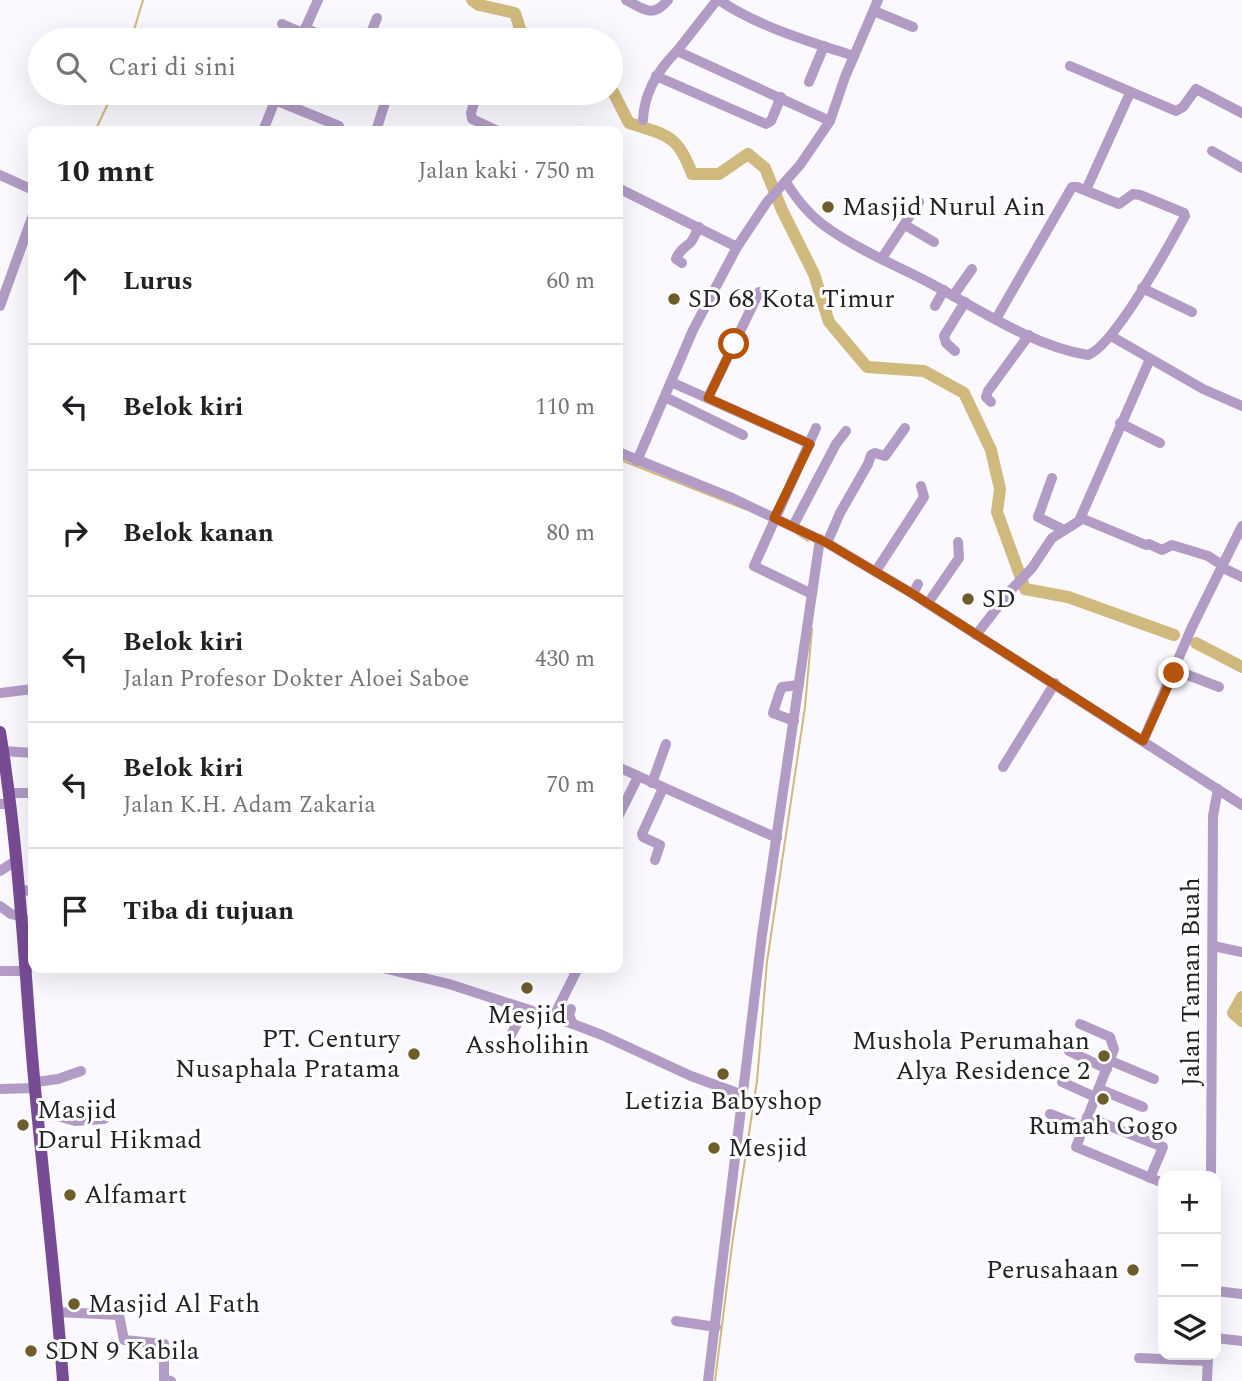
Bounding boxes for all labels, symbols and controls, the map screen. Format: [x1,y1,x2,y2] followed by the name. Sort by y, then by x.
[28,28,623,105] search box
[108,47,236,87] text: Cari di sini
[52,48,90,86] icon: search
[56,149,154,195] text: 10 mnt
[418,154,595,189] text: Jalan kaki · 750 m
[842,187,1045,227] place label: Masjid Nurul Ain
[820,199,836,215] marker: Masjid Nurul Ain
[123,261,193,301] text: Lurus
[56,262,94,300] icon: ahead
[546,264,595,299] text: 60 m
[688,279,895,319] place label: SD 68 Kota Timur
[666,291,682,307] marker: SD 68 Kota Timur
[718,328,749,359] route start
[123,387,243,427] text: Belok kiri
[56,388,94,426] icon: left
[535,390,595,425] text: 110 m
[123,513,274,553] text: Belok kanan
[56,514,94,552] icon: right
[546,516,595,551] text: 80 m
[982,579,1016,619] place label: SD
[960,591,976,607] marker: SD
[123,622,243,662] text: Belok kiri
[56,640,94,678] icon: left
[535,642,595,677] text: 430 m
[1158,657,1189,688] route end
[123,662,469,697] text: Jalan Profesor Dokter Aloei Saboe
[123,748,243,788] text: Belok kiri
[56,766,94,804] icon: left
[546,768,595,803] text: 70 m
[123,788,376,823] text: Jalan K.H. Adam Zakaria
[1171,877,1211,1087] street label: Jalan Taman Buah
[123,891,294,931] text: Tiba di tujuan
[56,892,94,930] icon: arrive
[519,980,535,996] marker: Mesjid Assholihin
[465,995,589,1065] place label: Mesjid Assholihin
[175,1019,402,1089] place label: PT. Century Nusaphala Pratama
[852,1021,1090,1091] place label: Mushola Perumahan Alya Residence 2
[406,1046,422,1062] marker: PT. Century Nusaphala Pratama
[1096,1048,1112,1064] marker: Mushola Perumahan Alya Residence 2
[715,1066,731,1082] marker: Letizia Babyshop
[624,1081,822,1121] place label: Letizia Babyshop
[37,1090,202,1160] place label: Masjid Darul Hikmad
[1095,1091,1111,1107] marker: Rumah Gogo
[1028,1106,1178,1146] place label: Rumah Gogo
[15,1117,31,1133] marker: Masjid Darul Hikmad
[728,1128,808,1168] place label: Mesjid
[706,1140,722,1156] marker: Mesjid
[1158,1171,1221,1360] map controls
[1158,1171,1221,1234] button: +
[84,1175,187,1215] place label: Alfamart
[62,1187,78,1203] marker: Alfamart
[1158,1234,1221,1297] button: −
[986,1250,1119,1290] place label: Perusahaan
[1125,1262,1141,1278] marker: Perusahaan
[88,1284,260,1324] place label: Masjid Al Fath
[66,1296,82,1312] marker: Masjid Al Fath
[1158,1297,1221,1360] button: layers
[45,1331,200,1371] place label: SDN 9 Kabila
[23,1343,39,1359] marker: SDN 9 Kabila

